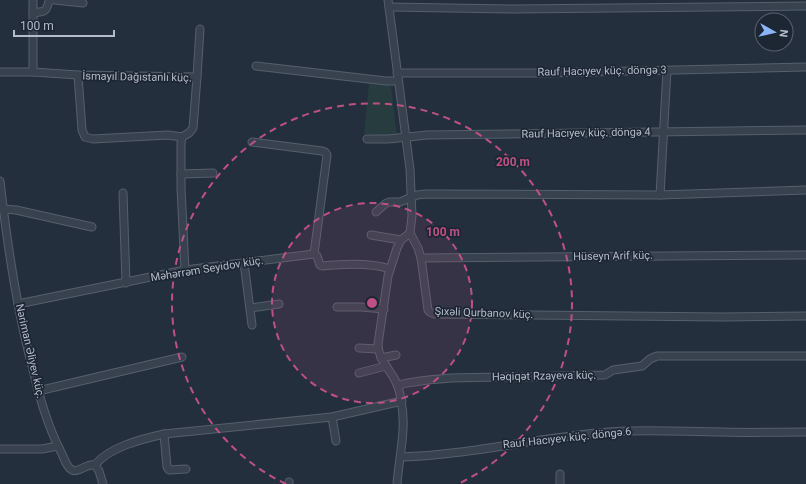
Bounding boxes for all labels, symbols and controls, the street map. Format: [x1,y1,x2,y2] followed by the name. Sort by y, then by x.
[14,12,114,38] scale bar
[754,12,794,52] north arrow
[20,19,54,33] text: 100 m
[776,29,790,38] text: N
[537,63,667,79] street label: Rauf Hacıyev küç. döngə 3
[82,70,192,84] street label: İsmayıl Dağıstanlı küç.
[521,125,651,141] street label: Rauf Hacıyev küç. döngə 4
[496,155,530,169] text: 200 m
[426,225,460,239] text: 100 m
[573,249,653,263] street label: Hüseyn Arif küç.
[150,254,264,284] street label: Məhərrəm Seyidov küç.
[365,296,379,310] centre of rings
[13,302,47,400] street label: Nəriman Əliyev küç.
[434,305,534,321] street label: Şıxəli Qurbanov küç.
[492,369,596,383] street label: Həqiqət Rzayeva küç.
[502,425,632,451] street label: Rauf Hacıyev küç. döngə 6

